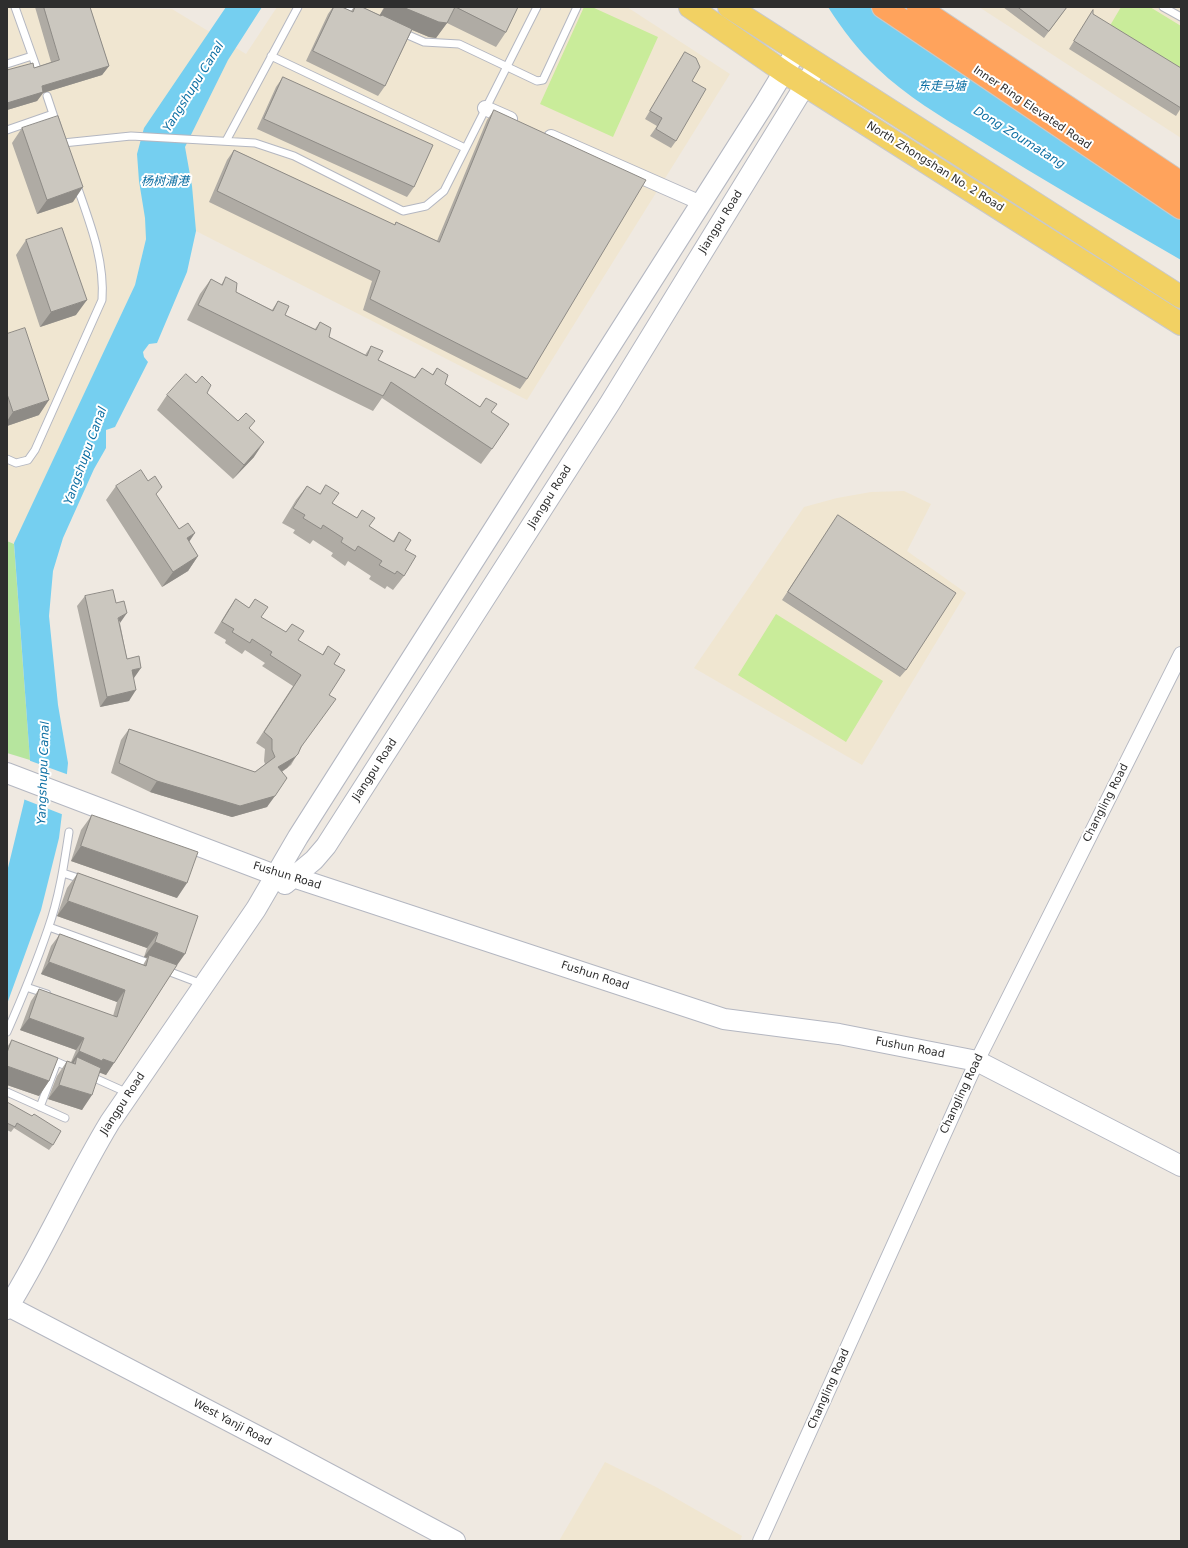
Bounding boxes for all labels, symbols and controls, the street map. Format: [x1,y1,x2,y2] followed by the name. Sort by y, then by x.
[161,39,227,135] water label: Yangshupu Canal
[971,64,1093,152] street label: Inner Ring Elevated Road
[918,80,966,94] water label: 东走马塘
[971,104,1067,172] water label: Dong Zoumatang
[864,119,1006,215] street label: North Zhongshan No. 2 Road
[141,175,189,189] water label: 杨树浦港
[696,188,746,256] street label: Jiangpu Road
[62,405,110,507] water label: Yangshupu Canal
[525,463,575,531] street label: Jiangpu Road
[35,721,53,825] water label: Yangshupu Canal
[350,736,400,804] street label: Jiangpu Road
[1080,761,1132,845] street label: Changling Road
[251,859,323,893] street label: Fushun Road
[559,959,631,993] street label: Fushun Road
[874,1035,946,1061] street label: Fushun Road
[938,1052,986,1136] street label: Changling Road
[98,1070,148,1138] street label: Jiangpu Road
[805,1347,853,1431] street label: Changling Road
[191,1397,273,1449] street label: West Yanji Road

